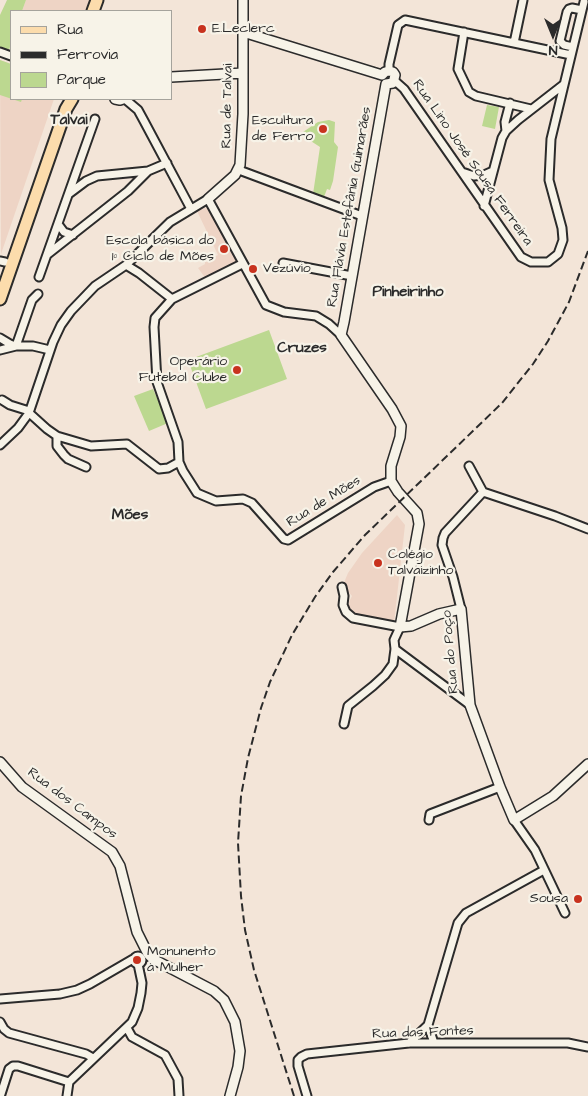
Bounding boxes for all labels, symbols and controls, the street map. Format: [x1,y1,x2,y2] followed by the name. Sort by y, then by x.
[10,10,172,100] legend
[528,10,578,60] north arrow
[57,19,83,40] text: Rua
[212,21,275,37] place label: E.Leclerc
[196,23,208,35] marker: E.Leclerc
[549,40,557,60] text: N
[57,44,118,65] text: Ferrovia
[219,63,237,149] street label: Rua de Talvai
[57,69,106,90] text: Parque
[408,77,536,249] street label: Rua Lino José Sousa Ferreira
[324,106,376,308] street label: Rua Flávia Estefânia Guimarães
[50,112,88,130] district label: Talvai
[252,113,313,146] place label: Escultura de Ferro
[317,123,329,135] marker: Escultura de Ferro
[106,233,214,266] place label: Escola básica do 1º Ciclo de Mões
[218,243,230,255] marker: Escola básica do 1º Ciclo de Mões
[263,261,311,277] place label: Vezúvio
[247,263,259,275] marker: Vezúvio
[372,284,444,302] district label: Pinheirinho
[277,340,327,358] district label: Cruzes
[139,354,227,387] place label: Operário Futebol Clube
[231,364,243,376] marker: Operário Futebol Clube
[284,473,364,531] street label: Rua de Mões
[112,507,148,525] district label: Mões
[388,547,453,580] place label: Colégio Talvaizinho
[372,557,384,569] marker: Colégio Talvaizinho
[439,609,463,695] street label: Rua do Poço
[24,765,120,843] street label: Rua dos Campos
[530,891,568,907] place label: Sousa
[572,893,584,905] marker: Sousa
[147,944,216,976] place label: Monunento à Mulher
[131,954,143,966] marker: Monunento à Mulher
[372,1023,474,1043] street label: Rua das Fontes

